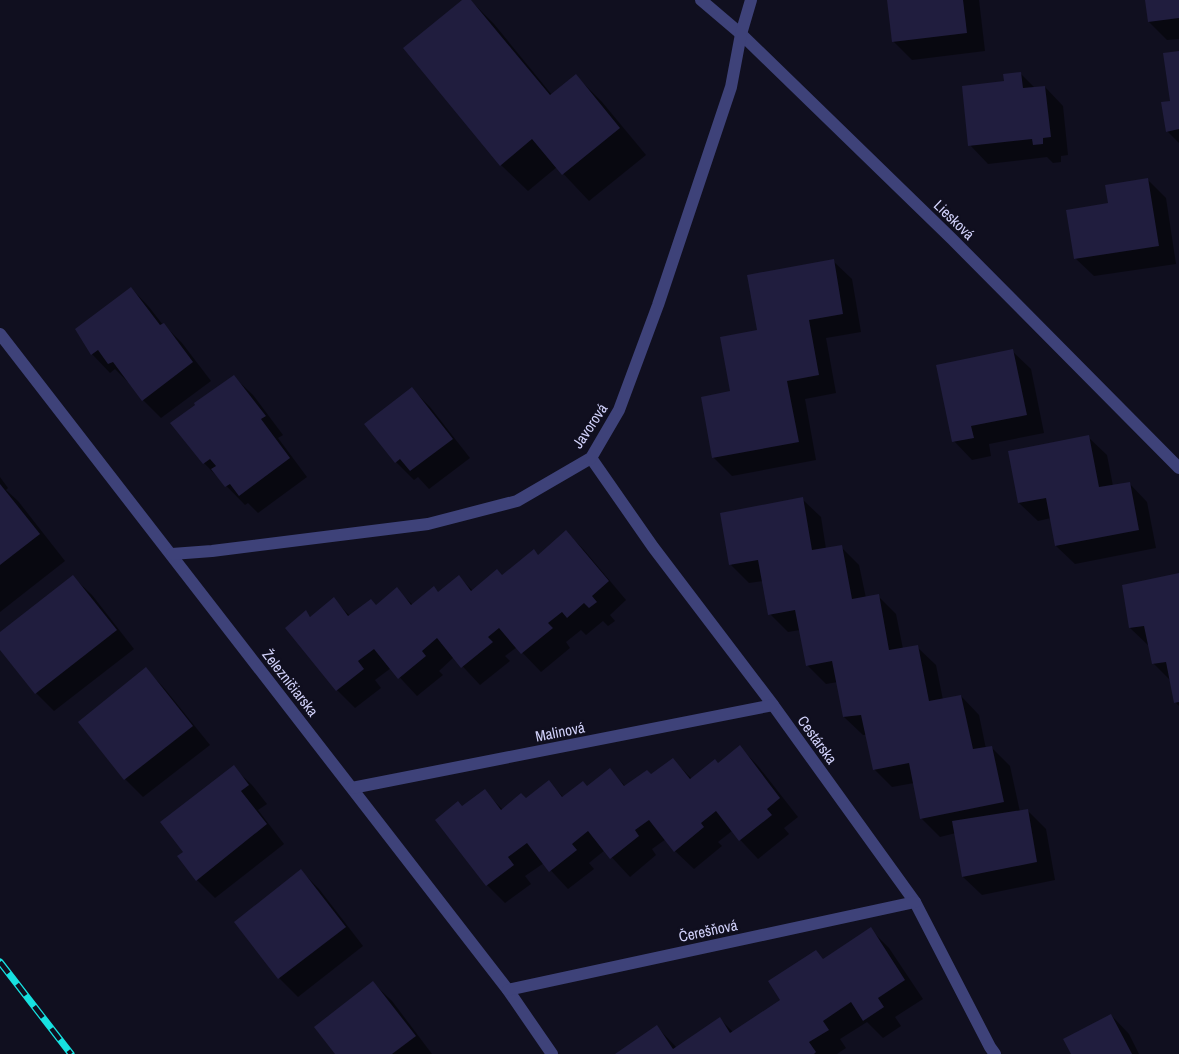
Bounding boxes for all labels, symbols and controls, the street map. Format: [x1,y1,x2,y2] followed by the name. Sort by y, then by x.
[929,195,979,244] street label: Liesková
[567,399,612,452] street label: Javorová
[257,645,323,721] street label: Železničiarska
[793,711,842,768] street label: Cestárska
[533,716,587,747] street label: Malinová
[677,914,739,947] street label: Čerešňová

